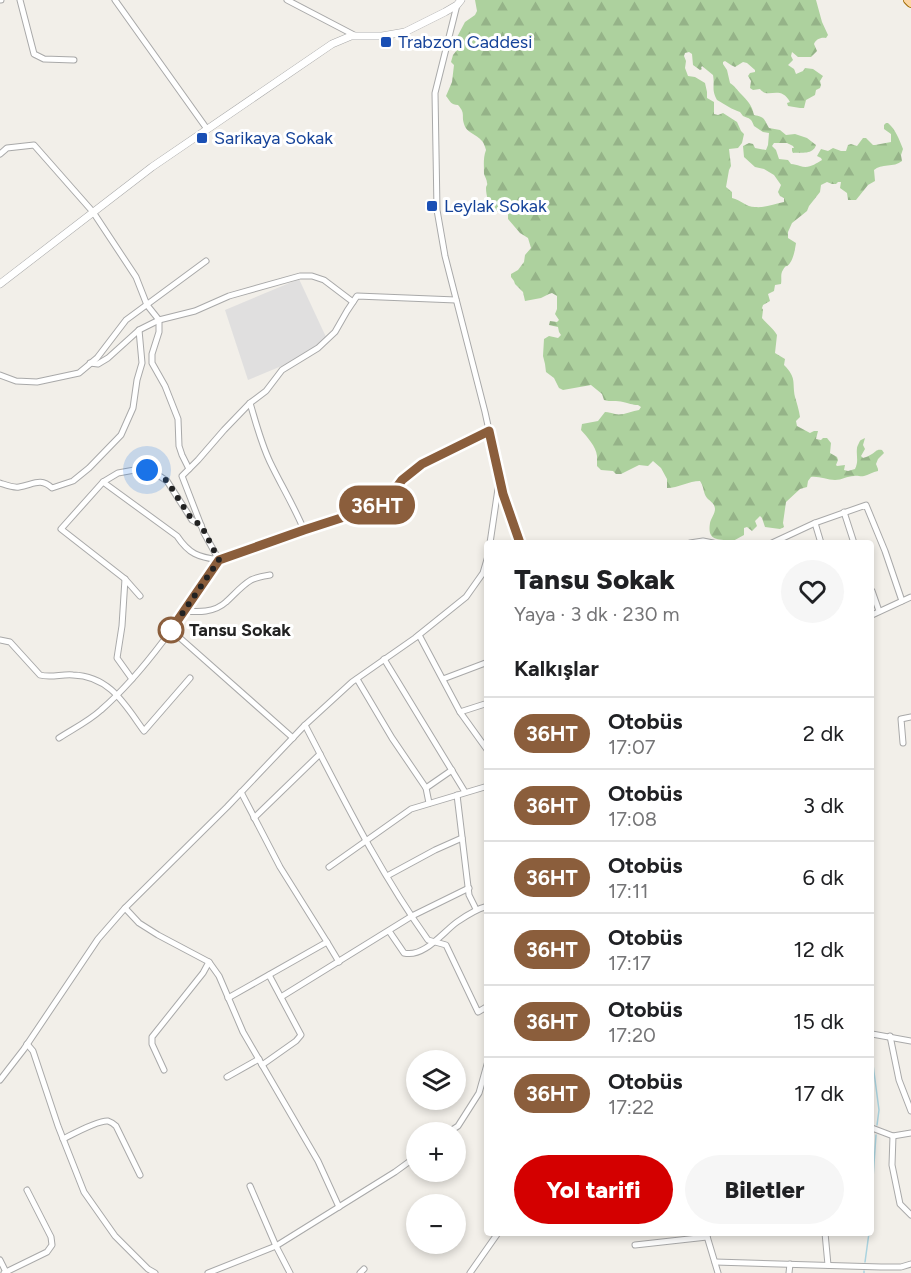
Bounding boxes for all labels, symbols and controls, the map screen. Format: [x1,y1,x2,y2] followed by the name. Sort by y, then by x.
[398,31,532,53] place label: Trabzon Caddesi
[379,35,393,49] marker: Trabzon Caddesi
[214,127,333,149] place label: Sarikaya Sokak
[195,131,209,145] marker: Sarikaya Sokak
[444,195,547,217] place label: Leylak Sokak
[425,199,439,213] marker: Leylak Sokak
[132,455,162,485] your location
[335,486,419,524] line badge: 36HT
[351,493,403,518] text: 36HT
[781,560,844,623] button: heart
[514,562,675,596] text: Tansu Sokak
[514,602,679,626] text: Yaya · 3 dk · 230 m
[158,617,184,643] marker: Tansu Sokak
[189,619,291,641] place label: Tansu Sokak
[514,655,599,682] text: Kalkışlar
[608,708,682,735] text: Otobüs
[803,720,844,747] text: 2 dk
[526,721,578,746] text: 36HT
[608,735,656,759] text: 17:07
[608,780,682,807] text: Otobüs
[803,792,844,819] text: 3 dk
[526,793,578,818] text: 36HT
[608,807,657,831] text: 17:08
[608,852,682,879] text: Otobüs
[803,864,844,891] text: 6 dk
[526,865,578,890] text: 36HT
[608,879,648,903] text: 17:11
[608,924,682,951] text: Otobüs
[794,936,844,963] text: 12 dk
[526,937,578,962] text: 36HT
[608,951,651,975] text: 17:17
[608,996,682,1023] text: Otobüs
[793,1008,844,1035] text: 15 dk
[526,1009,578,1034] text: 36HT
[608,1023,656,1047] text: 17:20
[406,1050,466,1254] map controls
[406,1050,466,1110] button: layers
[608,1068,682,1095] text: Otobüs
[794,1080,844,1107] text: 17 dk
[526,1081,578,1106] text: 36HT
[608,1095,654,1119] text: 17:22
[406,1122,466,1182] button: +
[514,1155,673,1224] button: Yol tarifi
[685,1155,844,1224] button: Biletler
[406,1194,466,1254] button: −

